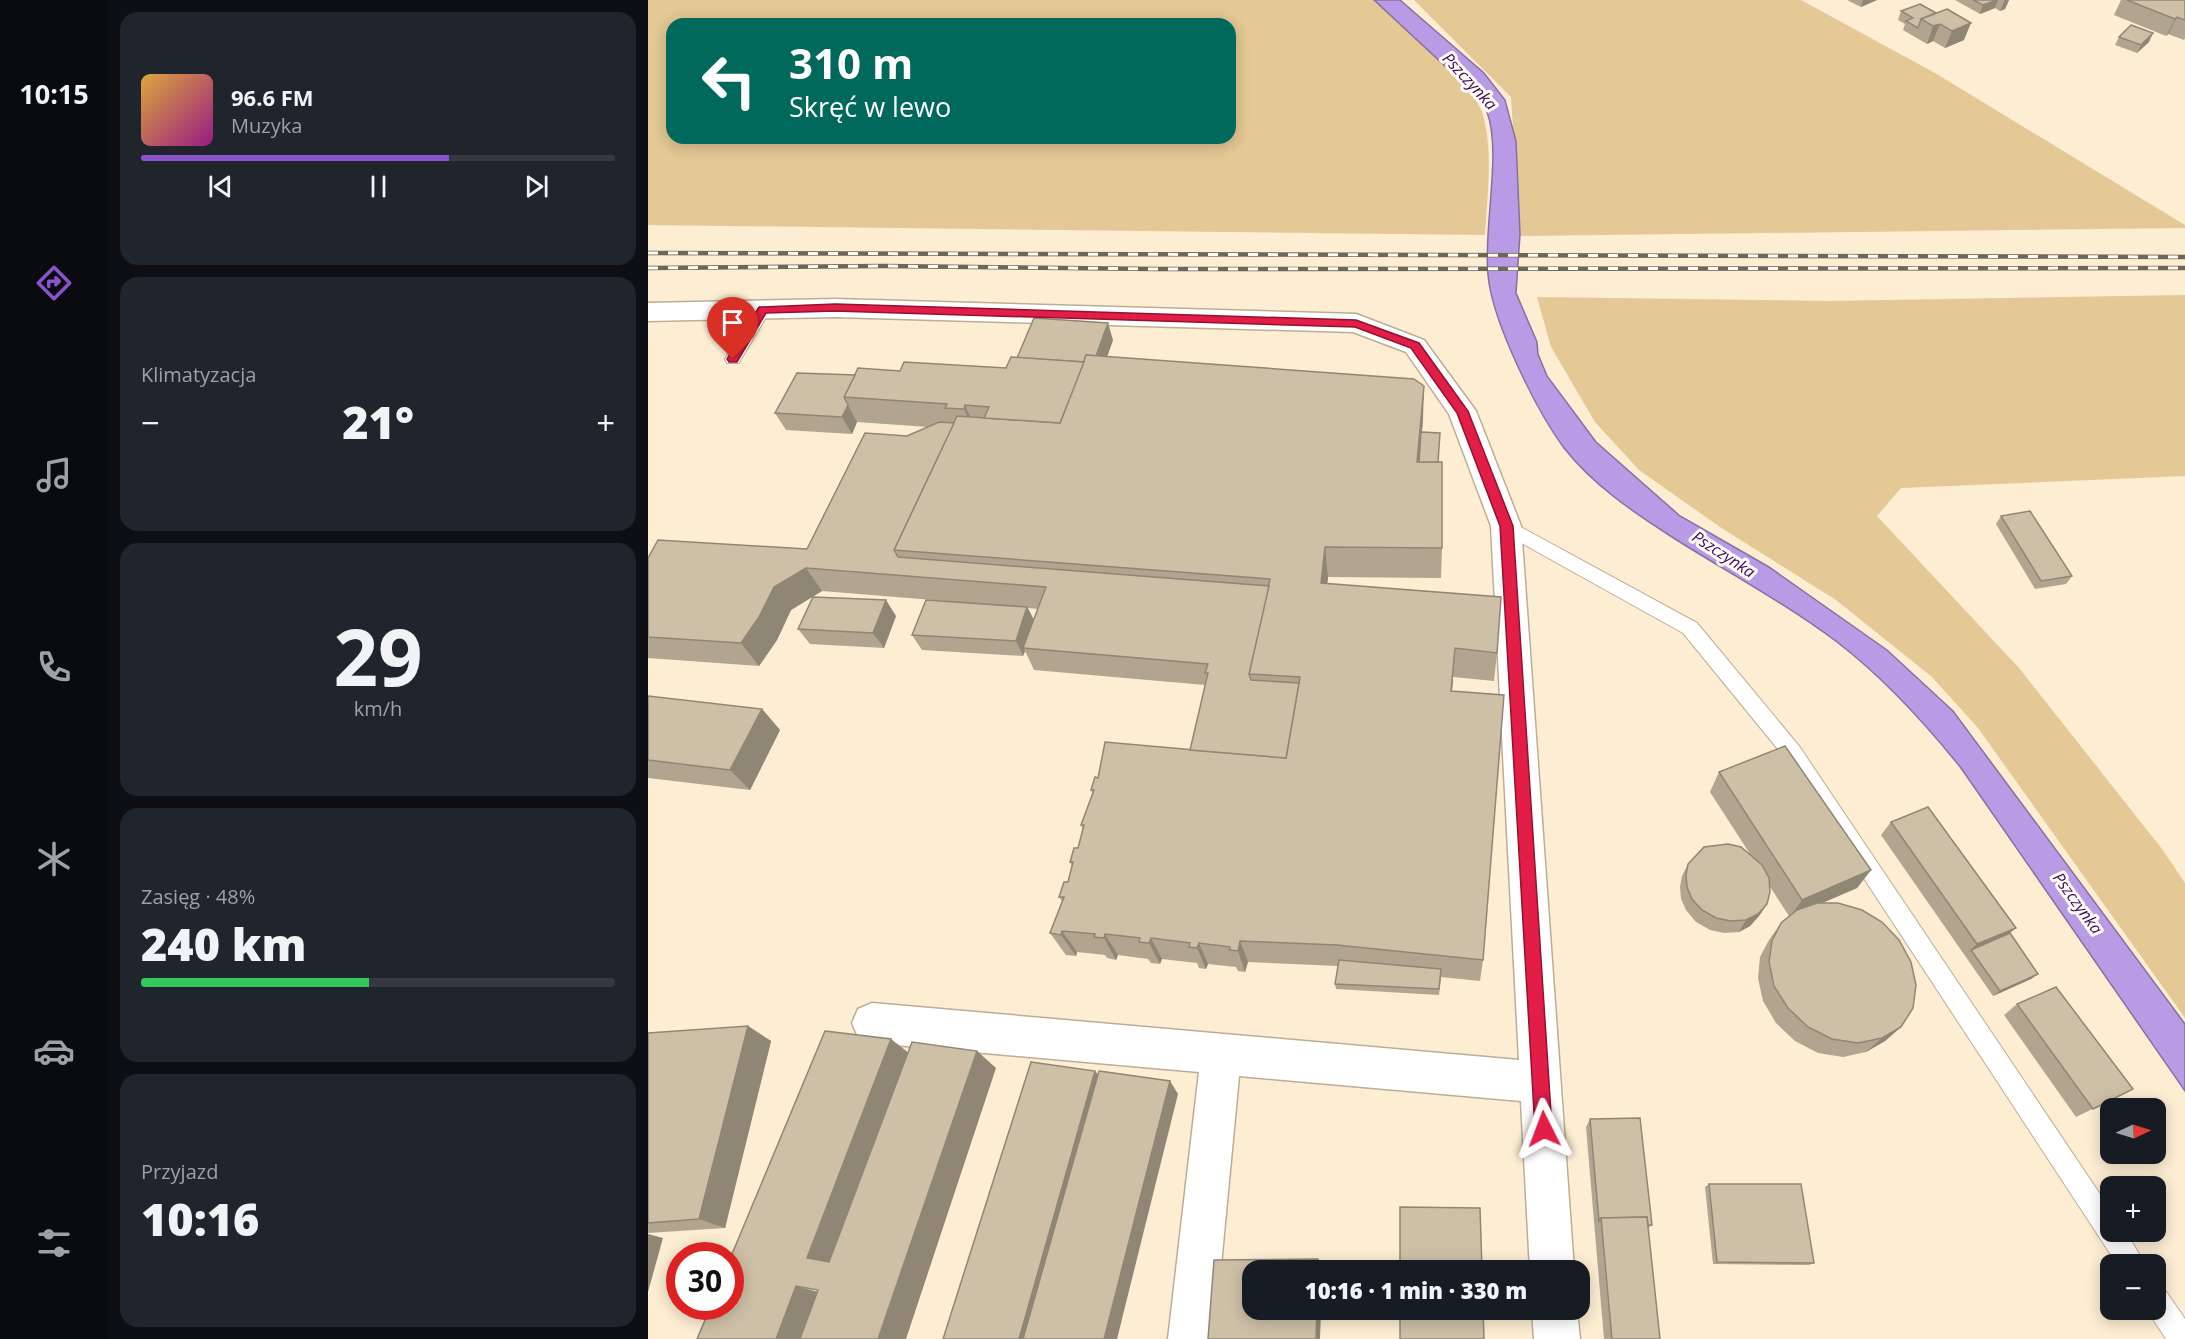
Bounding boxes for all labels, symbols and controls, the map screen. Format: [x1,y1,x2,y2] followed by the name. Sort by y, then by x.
[789,34,913,91] text: 310 m
[690,42,768,120] icon: left
[1438,48,1502,114] water label: Pszczynka
[19,75,89,112] text: 10:15
[231,82,314,112] text: 96.6 FM
[789,88,951,125] text: Skręć w lewo
[231,112,302,139] text: Muzyka
[204,170,237,203] icon: previous
[362,170,395,203] icon: pause
[520,170,553,203] icon: next
[33,262,75,304] icon: directions
[707,297,758,359] pin
[716,306,749,339] icon: arrive
[141,361,256,388] text: Klimatyzacja
[342,391,414,452] text: 21°
[141,400,160,445] text: −
[596,400,615,445] text: +
[33,454,75,496] icon: music
[1688,525,1760,583] water label: Pszczynka
[333,603,423,709] text: 29
[33,646,75,688] icon: phone
[354,695,402,722] text: km/h
[33,838,75,880] icon: climate
[2048,868,2108,938] water label: Pszczynka
[141,883,255,910] text: Zasięg · 48%
[141,913,306,974] text: 240 km
[33,1030,75,1072] icon: car
[1512,1097,1576,1161] position arrow
[2100,1098,2166,1164] north arrow
[2100,1098,2166,1320] map controls
[141,1158,218,1185] text: Przyjazd
[2100,1176,2166,1242] button: +
[141,1188,259,1249] text: 10:16
[33,1222,75,1264] icon: filters
[666,1242,744,1320] speed limit sign: 30
[2100,1254,2166,1320] button: −
[1305,1275,1527,1305] text: 10:16 · 1 min · 330 m

